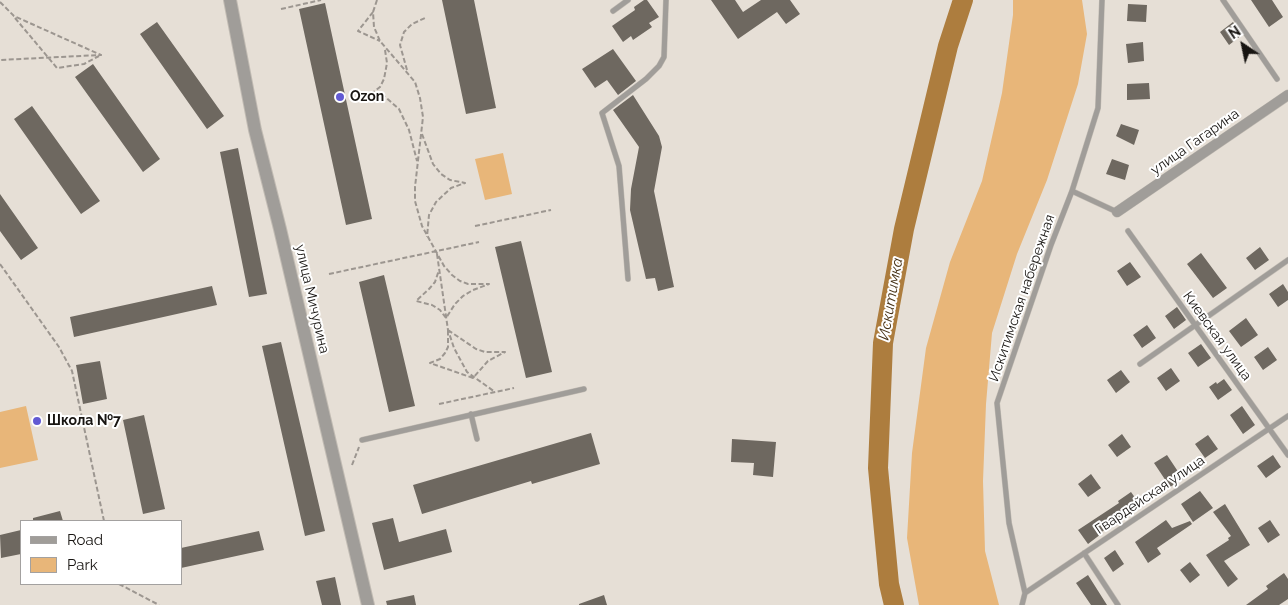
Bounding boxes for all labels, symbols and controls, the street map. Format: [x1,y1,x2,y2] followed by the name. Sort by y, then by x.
[1218,20,1268,70] north arrow
[1226,23,1244,42] text: N
[350,89,384,105] place label: Ozon
[334,91,346,103] marker: Ozon
[1148,105,1242,179] street label: улица Гагарина
[985,212,1059,384] street label: Искитимская набережная
[291,243,333,355] street label: улица Мичурина
[875,257,907,341] water label: Искитимка
[1179,288,1255,384] street label: Киевская улица
[47,413,121,429] place label: Школа №7
[31,415,43,427] marker: Школа №7
[1092,452,1208,538] street label: Гвардейская улица
[20,520,182,585] legend
[67,531,103,549] text: Road
[67,556,98,574] text: Park

